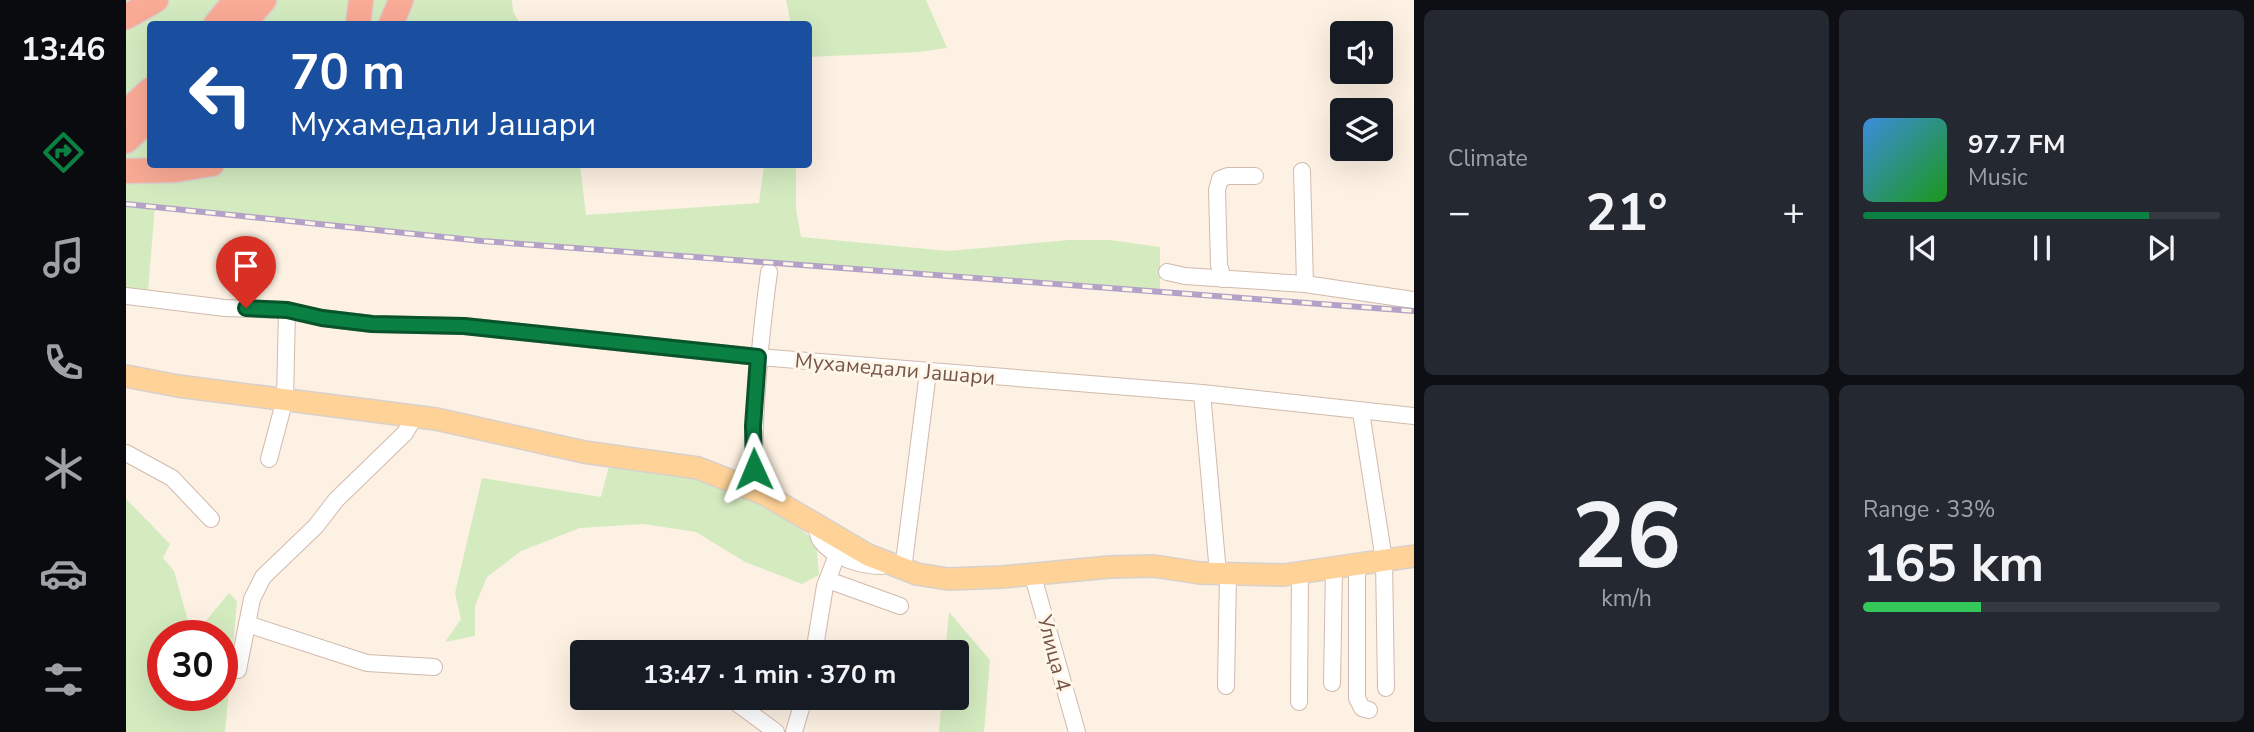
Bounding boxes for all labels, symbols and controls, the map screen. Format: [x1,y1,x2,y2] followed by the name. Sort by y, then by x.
[1330,21,1393,161] map controls
[1330,21,1393,84] button: sound
[21,28,105,71] text: 13:46
[290,39,405,106] text: 70 m
[175,49,266,140] icon: left
[1330,98,1393,161] button: layers
[290,103,596,146] text: Мухамедали Јашари
[1968,127,2065,162] text: 97.7 FM
[39,128,88,177] icon: directions
[1448,143,1528,174] text: Climate
[1968,162,2028,193] text: Music
[1585,177,1668,248] text: 21°
[1448,187,1471,238] text: −
[1782,187,1805,238] text: +
[1904,229,1942,267] icon: previous
[2023,229,2061,267] icon: pause
[2142,229,2180,267] icon: next
[39,233,88,282] icon: music
[216,236,276,308] pin
[227,247,265,285] icon: arrive
[39,338,88,387] icon: phone
[794,346,996,392] street label: Мухамедали Јашари
[717,432,791,506] position arrow
[39,444,88,493] icon: climate
[1572,475,1681,599] text: 26
[1863,494,1995,525] text: Range · 33%
[1863,528,2044,599] text: 165 km
[39,549,88,598] icon: car
[1601,583,1652,614] text: km/h
[1030,611,1078,694] street label: Улица 4
[147,620,238,711] speed limit sign: 30
[39,655,88,704] icon: filters
[643,657,896,692] text: 13:47 · 1 min · 370 m

